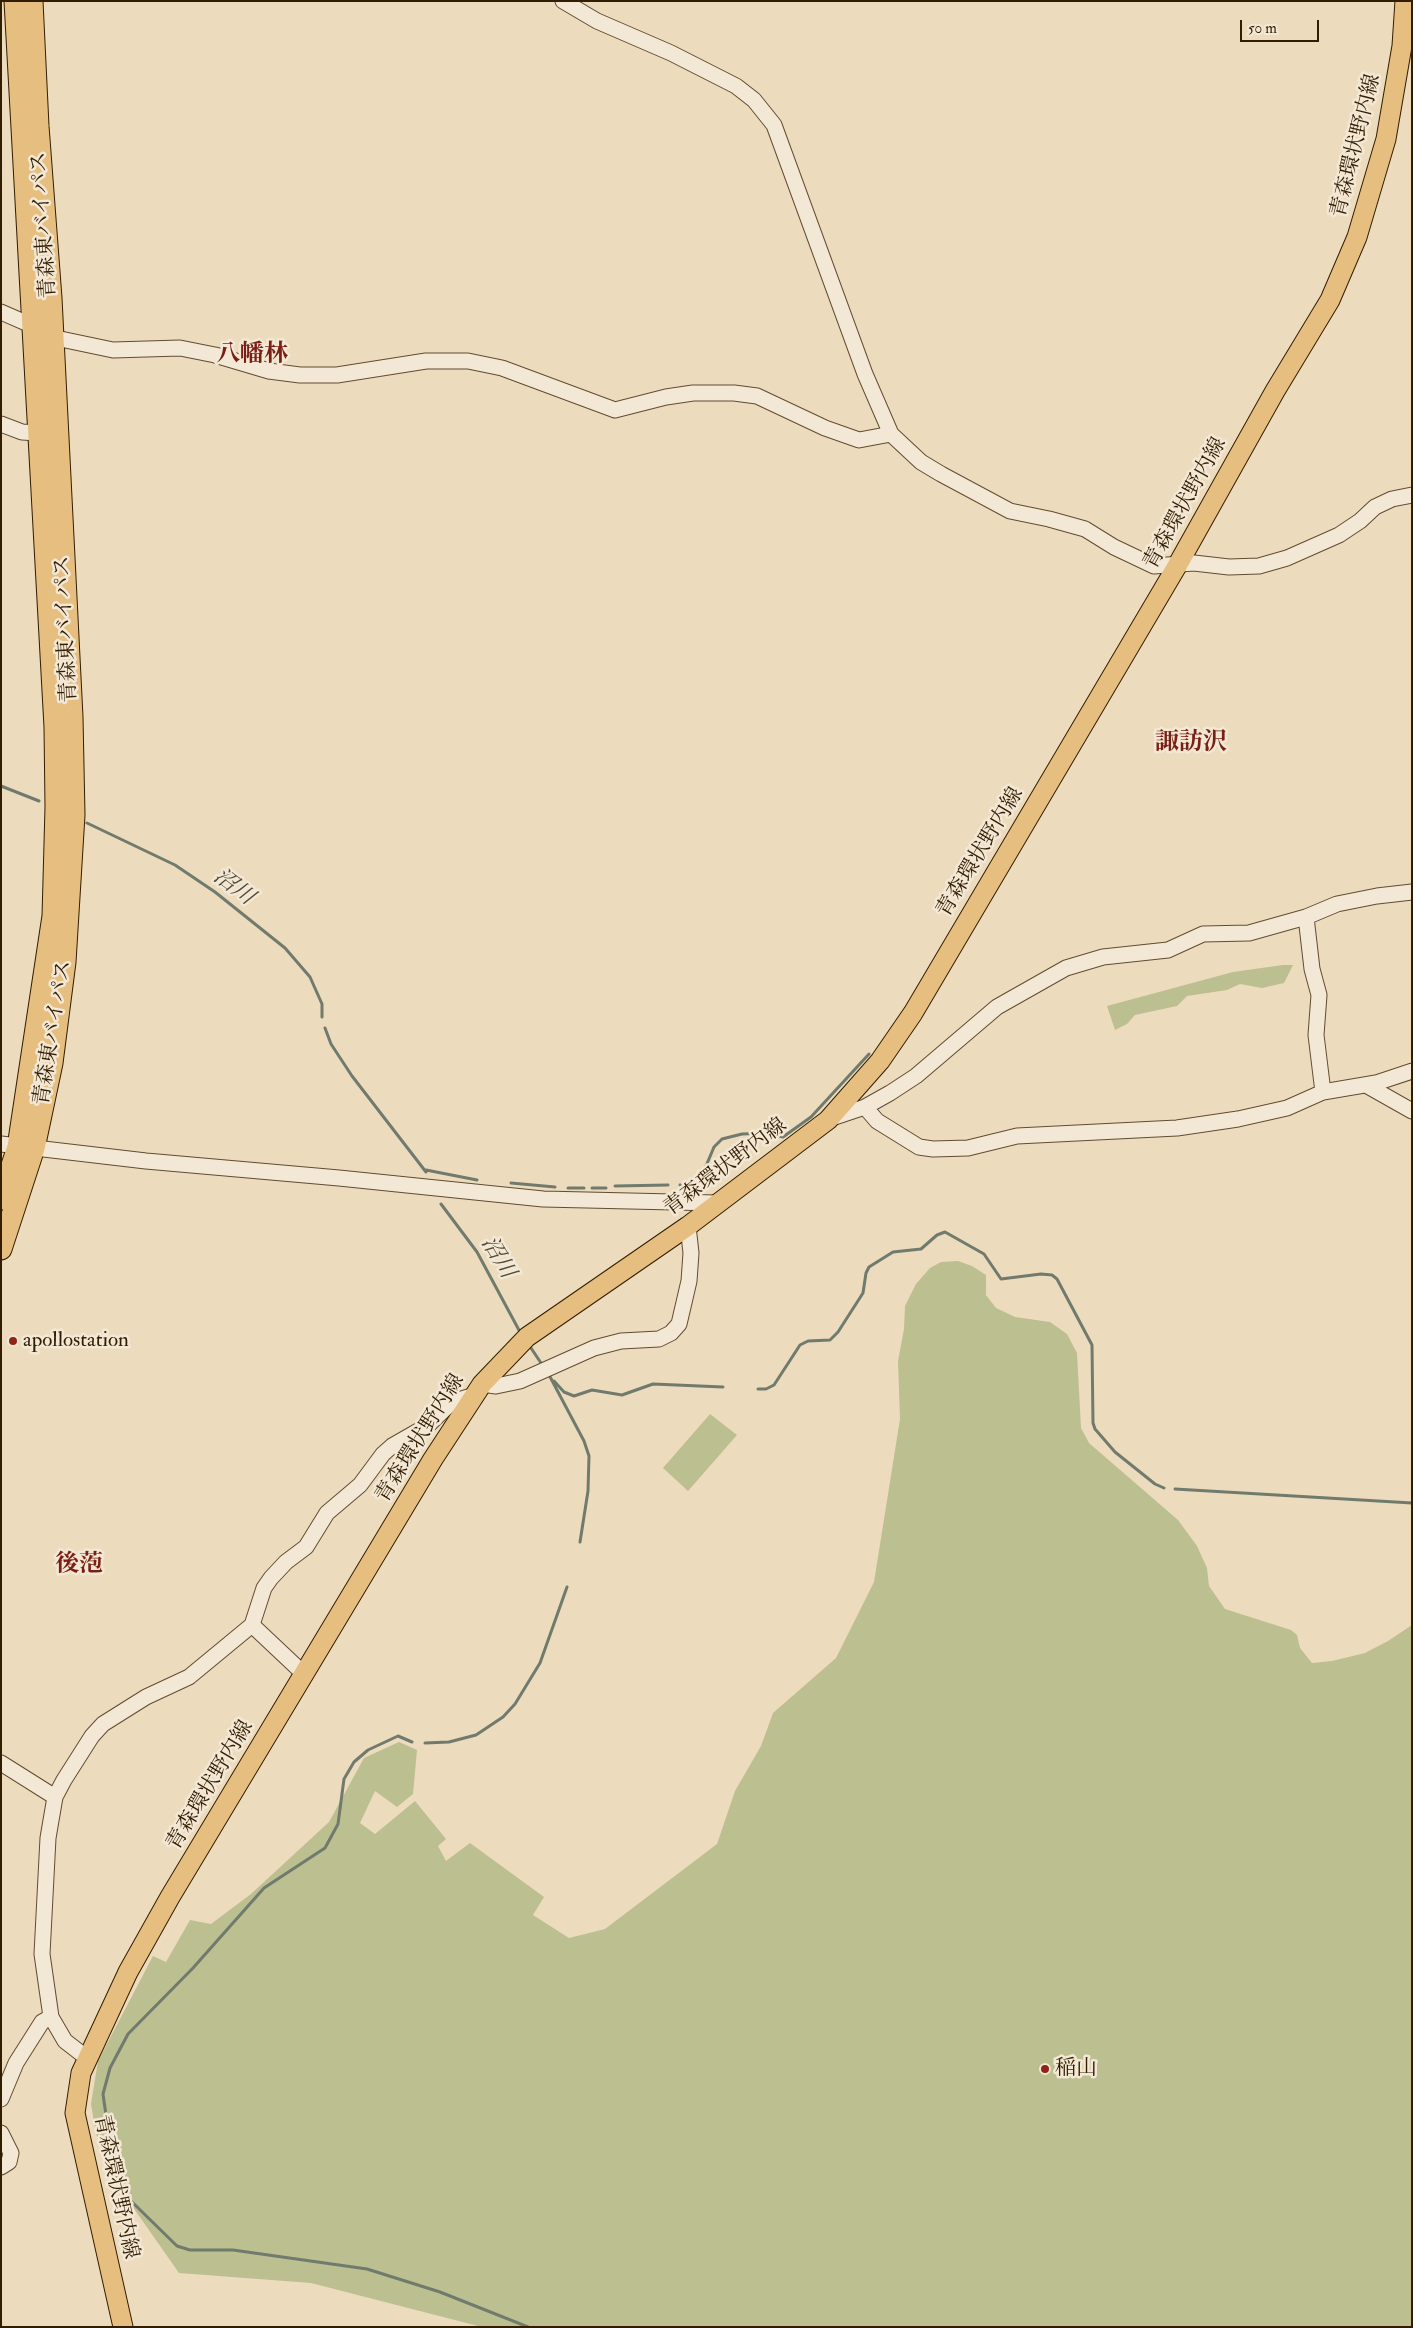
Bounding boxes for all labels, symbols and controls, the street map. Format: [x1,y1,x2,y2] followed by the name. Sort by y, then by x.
[1243,10,1322,42] scale bar
[1248,19,1277,38] text: 50 m
[1327,72,1387,220] street label: 青森環状野内線
[27,151,63,299] street label: 青森東バイパス
[216,342,288,370] district label: 八幡林
[1139,434,1233,574] street label: 青森環状野内線
[51,555,83,703] street label: 青森東バイパス
[1155,730,1227,758] district label: 諏訪沢
[932,784,1030,922] street label: 青森環状野内線
[207,864,259,912] water label: 沼川
[30,958,78,1108] street label: 青森東バイパス
[660,1114,792,1222] street label: 青森環状野内線
[474,1232,520,1284] water label: 沼川
[23,1328,129,1354] place label: apollostation
[7,1335,19,1347] marker: apollostation
[371,1370,471,1508] street label: 青森環状野内線
[55,1552,103,1580] district label: 後萢
[162,1717,260,1855] street label: 青森環状野内線
[1055,2056,1097,2082] place label: 稲山
[1039,2063,1051,2075] marker: 稲山
[87,2112,143,2262] street label: 青森環状野内線

